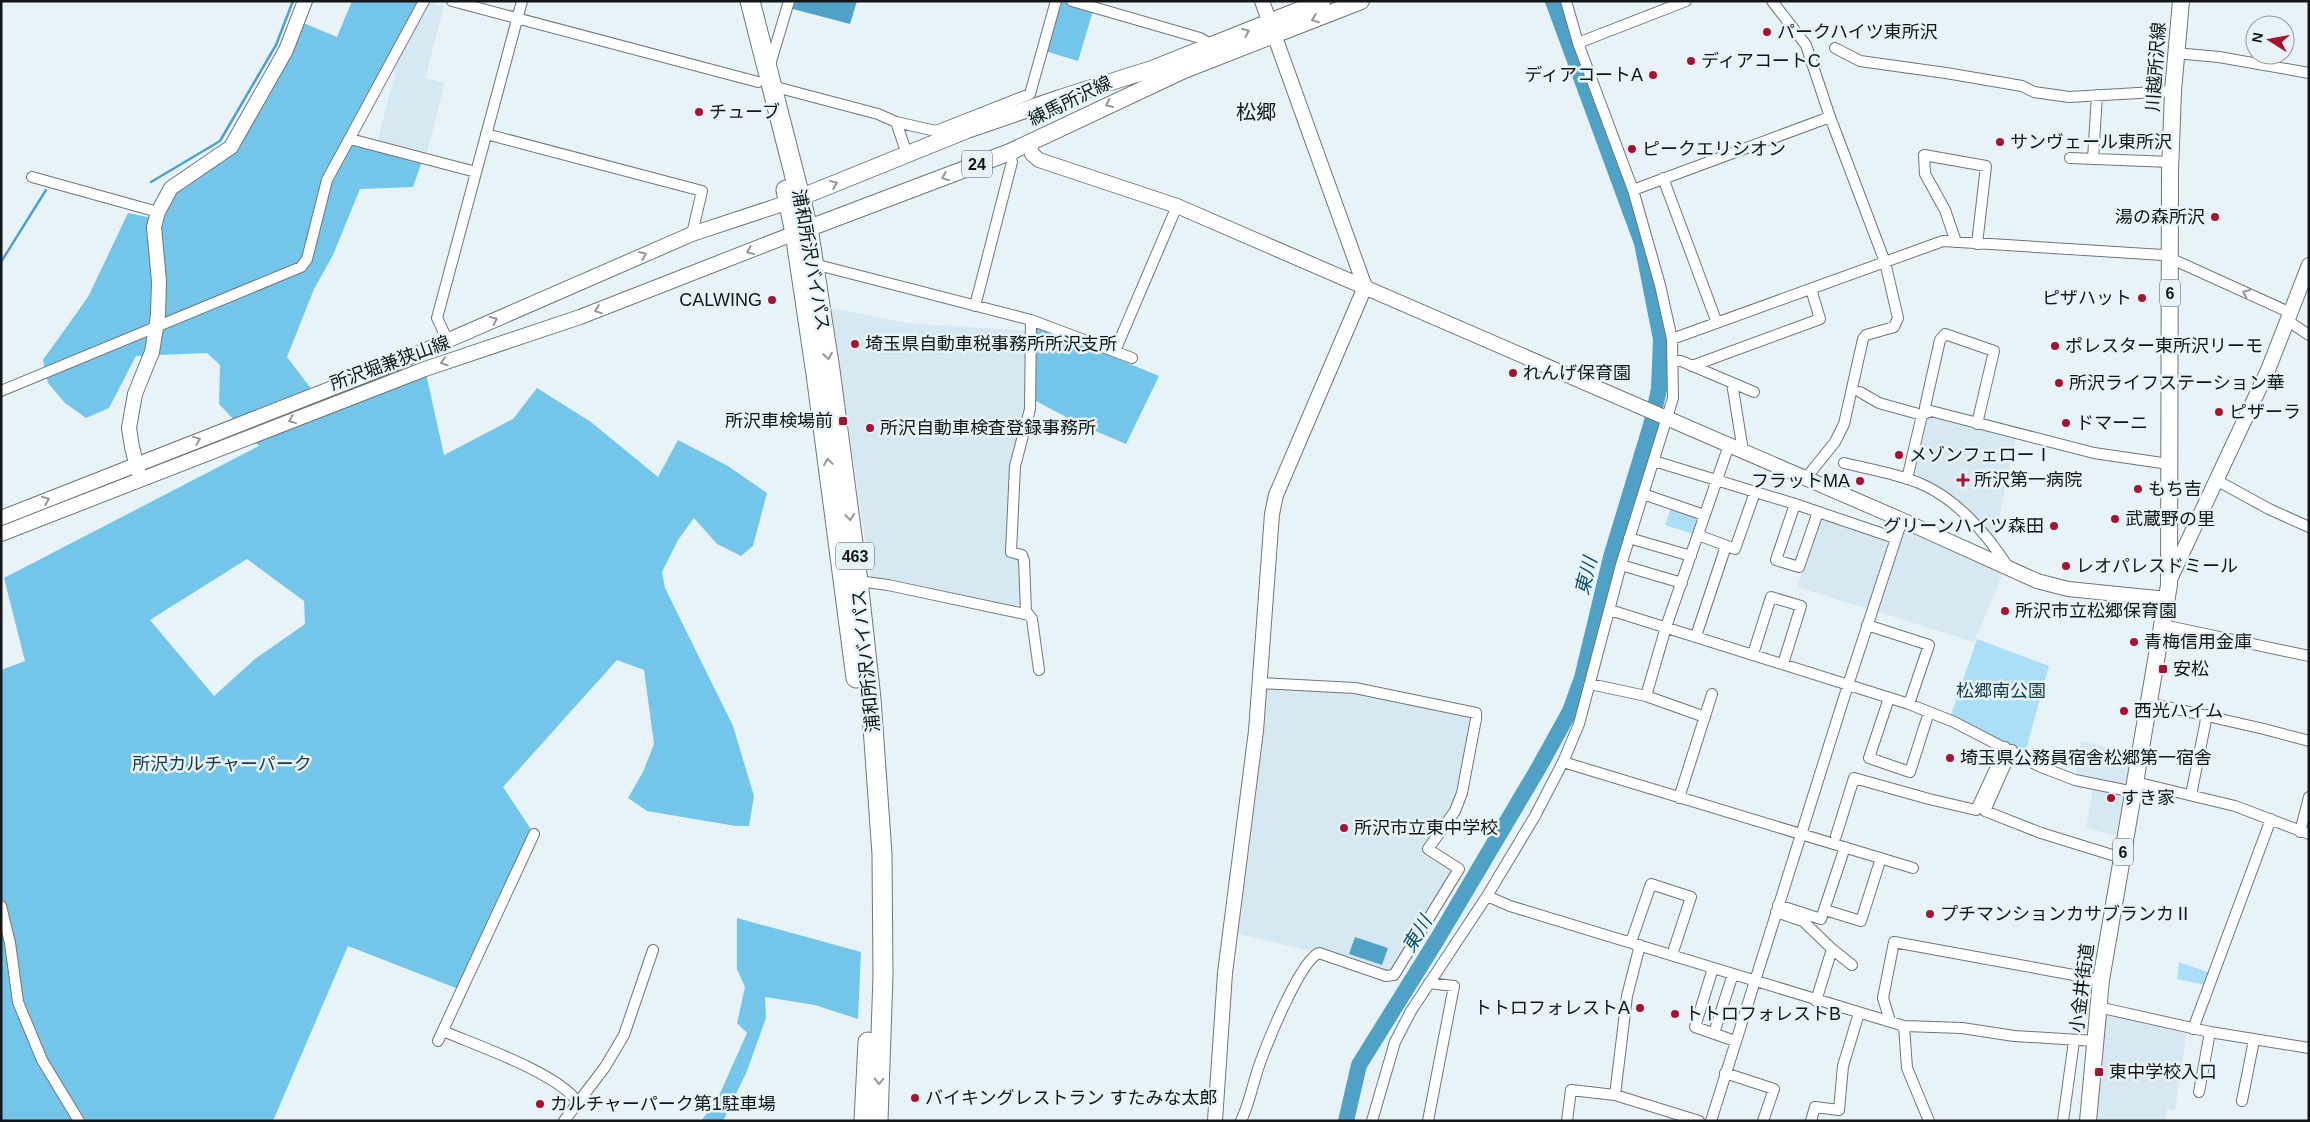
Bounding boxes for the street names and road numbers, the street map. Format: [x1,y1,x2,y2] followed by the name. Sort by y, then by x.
[2143,21,2169,113] street label: 川越所沢線
[1025,72,1115,130] street label: 練馬所沢線
[962,150,992,178] road number: 24
[789,188,833,332] street label: 浦和所沢バイパス
[2160,280,2180,306] road number: 6
[327,332,453,394] street label: 所沢堀兼狭山線
[836,542,874,570] road number: 463
[849,589,883,733] street label: 浦和所沢バイパス
[2113,839,2133,866] road number: 6
[2067,942,2097,1034] street label: 小金井街道

